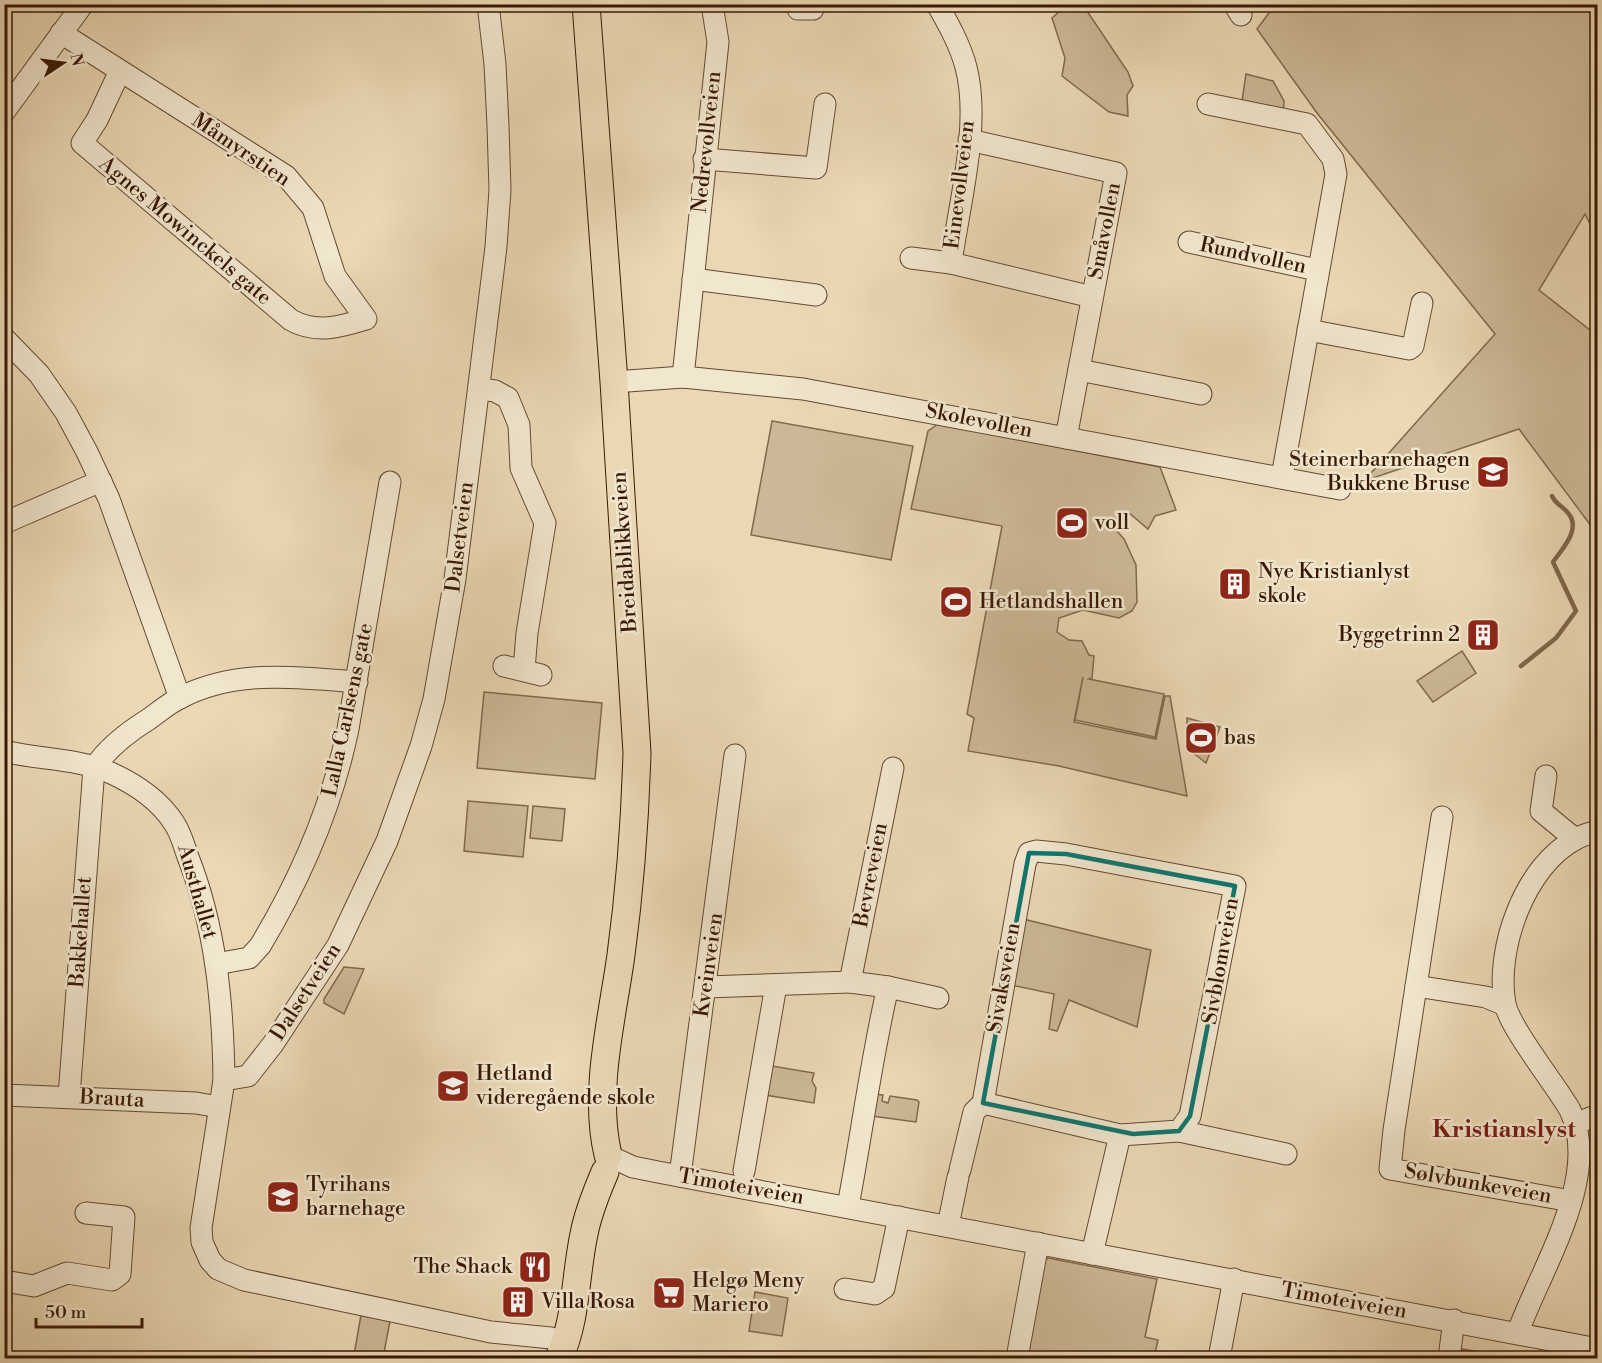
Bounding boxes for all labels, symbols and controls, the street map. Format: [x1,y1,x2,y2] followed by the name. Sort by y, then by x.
[33,33,93,93] north arrow
[65,51,88,69] text: N
[687,69,727,214] street label: Nedrevollveien
[187,107,296,193] street label: Måmyrstien
[939,119,981,251] street label: Einevollveien
[93,150,277,311] street label: Agnes Mowinckels gate
[1083,180,1127,282] street label: Småvollen
[1197,232,1309,280] street label: Rundvollen
[923,398,1035,444] street label: Skolevollen
[1289,447,1470,497] place label: Steinerbarnehagen Bukkene Bruse
[1475,454,1511,490] school or university icon: Steinerbarnehagen Bukkene Bruse
[606,470,644,634] street label: Breidablikkveien
[440,480,480,594] street label: Dalsetveien
[1054,505,1090,541] sports icon: voll
[1094,510,1129,536] place label: voll
[1258,559,1411,609] place label: Nye Kristianlyst skole
[1217,566,1253,602] building icon: Nye Kristianlyst skole
[938,584,974,620] sports icon: Hetlandshallen
[979,589,1124,615] place label: Hetlandshallen
[1465,617,1501,653] building icon: Byggetrinn 2
[317,621,379,799] street label: Lalla Carlsens gate
[1338,622,1460,648] place label: Byggetrinn 2
[1183,720,1219,756] sports icon: bas
[1224,725,1256,751] place label: bas
[848,820,894,930] street label: Bevreveien
[171,841,223,943] street label: Austhallet
[64,875,98,989] street label: Bakkehallet
[1197,895,1245,1027] street label: Sivblomveien
[689,911,729,1019] street label: Kveinveien
[981,920,1027,1035] street label: Sivaksveien
[265,938,347,1046] street label: Dalsetveien
[475,1061,655,1111] place label: Hetland videregående skole
[435,1068,471,1104] school or university icon: Hetland videregående skole
[78,1084,145,1114] street label: Brauta
[1432,1115,1576,1145] district label: Kristianslyst
[1402,1158,1554,1210] street label: Sølvbunkeveien
[676,1163,806,1211] street label: Timoteiveien
[306,1172,406,1222] place label: Tyrihans barnehage
[265,1179,301,1215] school or university icon: Tyrihans barnehage
[517,1249,553,1285] restaurant icon: The Shack
[413,1254,513,1280] place label: The Shack
[692,1268,805,1318] place label: Helgø Meny Mariero
[651,1275,687,1311] supermarket icon: Helgø Meny Mariero
[1279,1277,1409,1325] street label: Timoteiveien
[500,1284,536,1320] building icon: Villa Rosa
[540,1289,635,1315] place label: Villa Rosa
[36,1291,142,1329] scale bar
[45,1301,87,1324] text: 50 m

